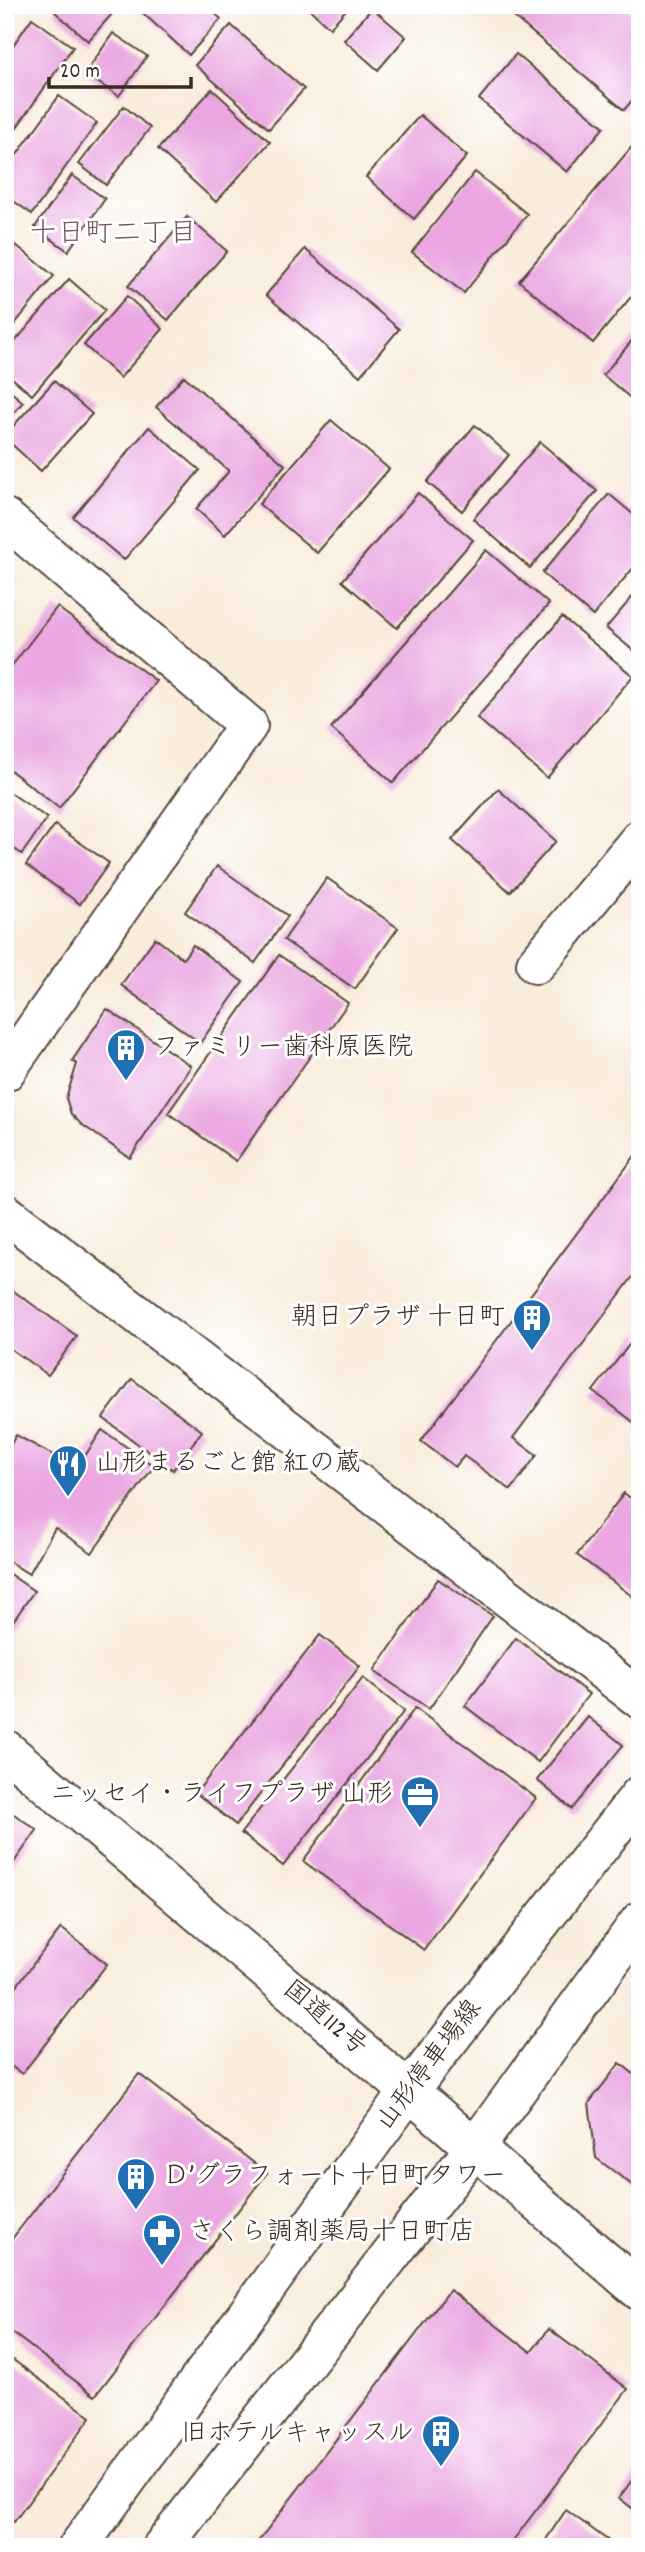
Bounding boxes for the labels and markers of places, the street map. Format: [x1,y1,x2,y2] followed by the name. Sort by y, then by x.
[105,1027,147,1082] building icon: ファミリー歯科原医院
[153,1030,413,1067] place label: ファミリー歯科原医院
[511,1297,553,1352] building icon: 朝日プラザ 十日町
[291,1300,505,1337] place label: 朝日プラザ 十日町
[47,1443,89,1498] restaurant icon: 山形まるごと館 紅の蔵
[95,1446,361,1483] place label: 山形まるごと館 紅の蔵
[399,1774,441,1829] office icon: ニッセイ・ライフプラザ 山形
[50,1777,393,1814] place label: ニッセイ・ライフプラザ 山形
[115,2156,157,2211] building icon: Ｄ’グラフォート十日町タワー
[163,2159,506,2196] place label: Ｄ’グラフォート十日町タワー
[141,2212,183,2267] pharmacy icon: さくら調剤薬局十日町店
[189,2215,475,2252] place label: さくら調剤薬局十日町店
[420,2413,462,2468] building icon: 旧ホテルキャッスル
[181,2416,414,2453] place label: 旧ホテルキャッスル

